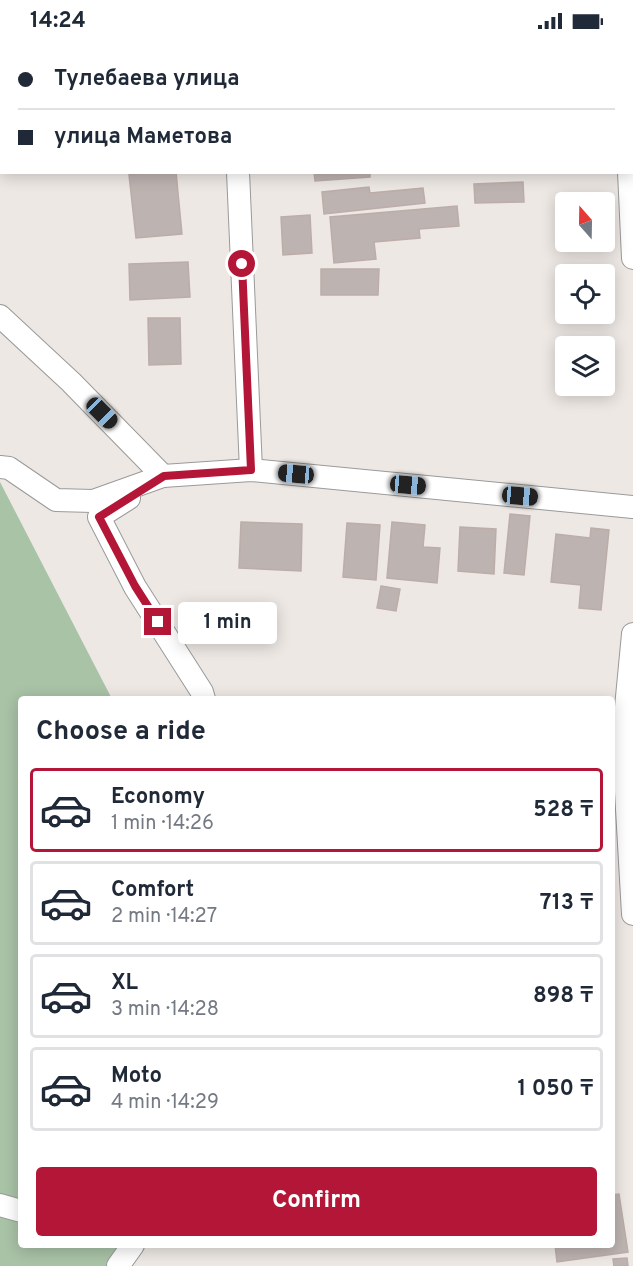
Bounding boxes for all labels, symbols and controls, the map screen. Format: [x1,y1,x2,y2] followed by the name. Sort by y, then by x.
[30,8,86,35] text: 14:24
[54,66,240,93] text: Тулебаева улица
[54,124,232,151] text: улица Маметова
[555,192,615,252] north arrow
[555,192,615,396] map controls
[228,250,255,277] route start
[555,264,615,324] button: locate
[555,336,615,396] button: layers
[83,394,121,432] car
[277,463,315,485] car
[389,474,427,496] car
[501,485,539,507] car
[179,601,278,643] callout: 1 min
[144,608,171,635] route end
[203,610,252,636] text: 1 min
[36,715,206,749] text: Choose a ride
[39,783,93,837] icon: car
[111,784,205,811] text: Economy
[533,797,594,824] text: 528 ₸
[111,811,214,837] text: 1 min · 14:26
[39,876,93,930] icon: car
[111,877,194,904] text: Comfort
[540,890,594,917] text: 713 ₸
[111,904,217,930] text: 2 min · 14:27
[39,969,93,1023] icon: car
[111,970,138,997] text: XL
[533,983,594,1010] text: 898 ₸
[111,997,219,1023] text: 3 min · 14:28
[39,1062,93,1116] icon: car
[111,1063,162,1090] text: Moto
[517,1076,594,1103] text: 1 050 ₸
[111,1090,219,1116] text: 4 min · 14:29
[36,1167,597,1236] button: Confirm

